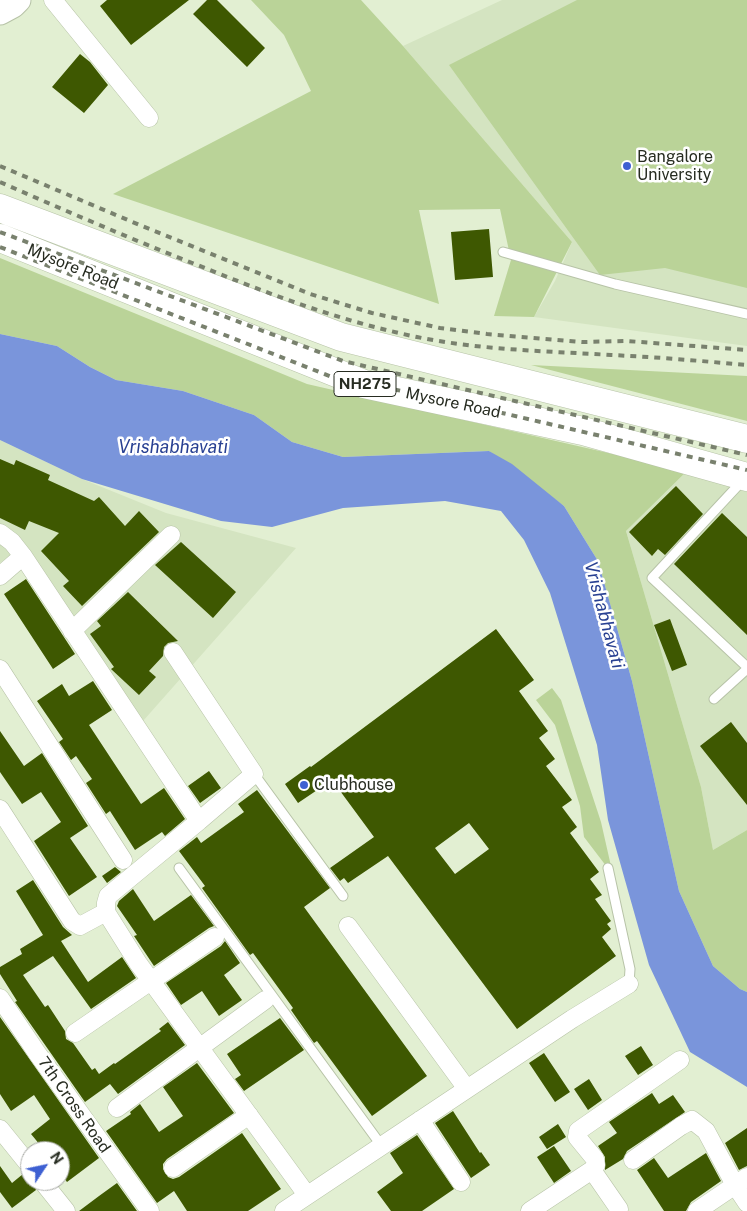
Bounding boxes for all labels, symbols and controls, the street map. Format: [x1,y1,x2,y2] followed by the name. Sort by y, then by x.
[637,147,713,185] place label: Bangalore University
[621,160,633,172] marker: Bangalore University
[25,240,121,294] street label: Mysore Road
[334,372,396,396] road number: NH275
[404,384,502,422] street label: Mysore Road
[118,436,228,458] water label: Vrishabhavati
[579,559,629,671] water label: Vrishabhavati
[314,775,393,795] place label: Clubhouse
[298,779,310,791] marker: Clubhouse
[34,1053,114,1157] street label: 7th Cross Road
[20,1141,70,1191] north arrow
[47,1149,66,1167] text: N

